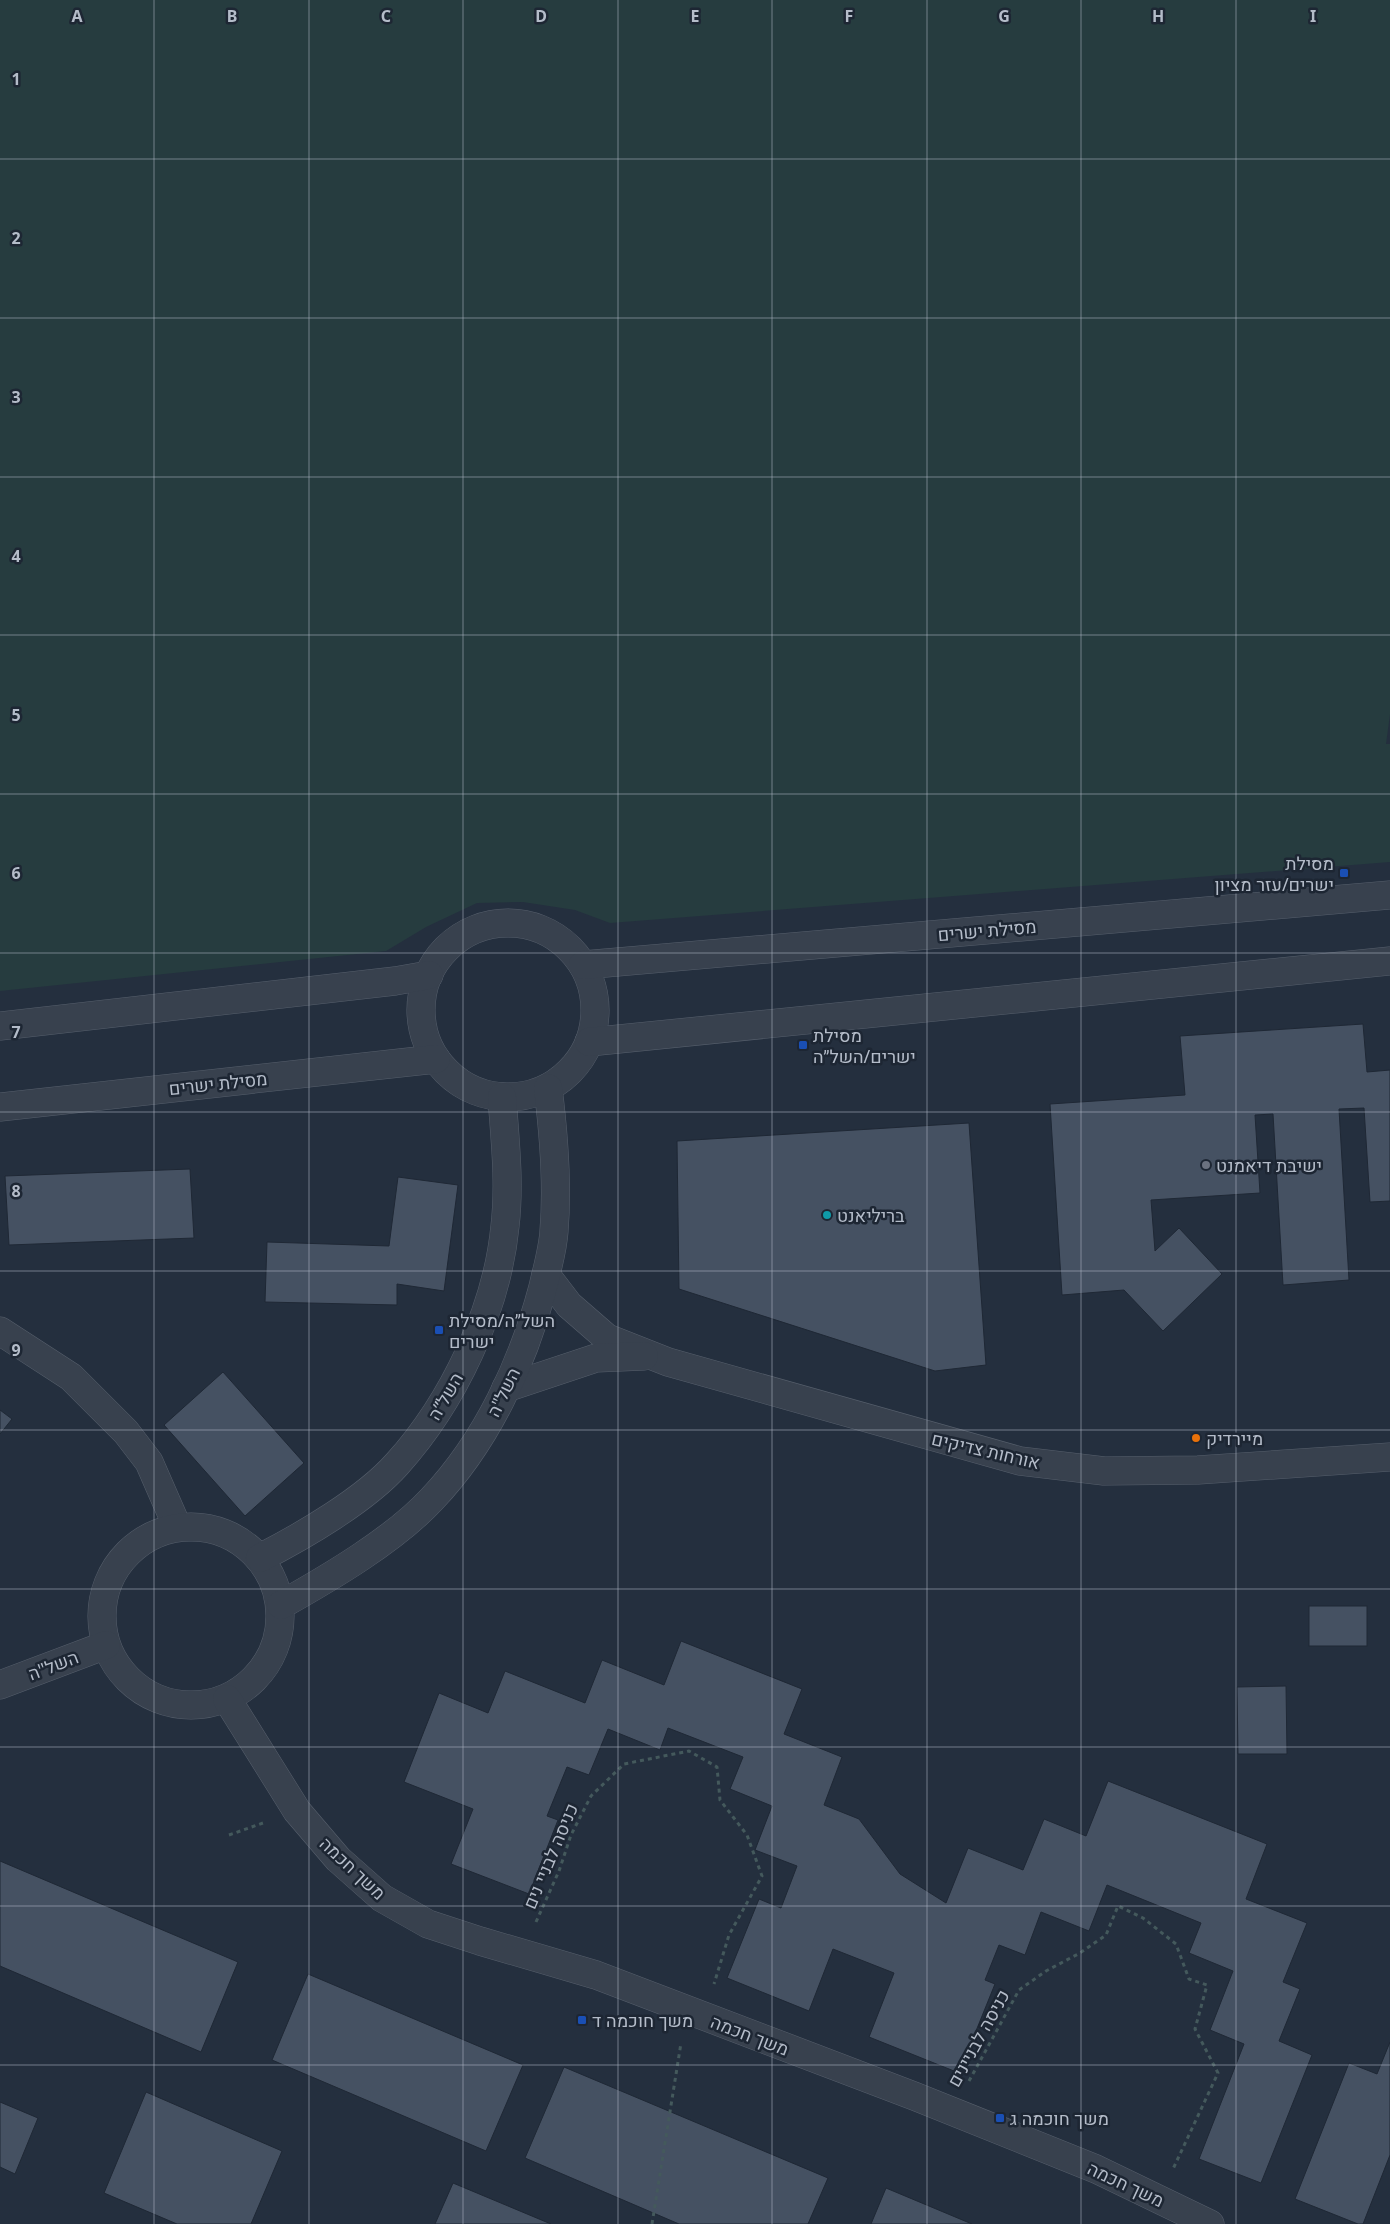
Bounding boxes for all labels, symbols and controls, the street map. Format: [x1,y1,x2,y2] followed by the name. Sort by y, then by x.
[71,5,83,27] text: A
[227,5,237,27] text: B
[381,5,391,27] text: C
[535,5,547,27] text: D
[691,5,700,27] text: E
[845,5,853,27] text: F
[998,5,1010,27] text: G
[1152,5,1164,27] text: H
[1310,5,1316,27] text: I
[11,68,21,90] text: 1
[11,227,21,249] text: 2
[11,386,21,408] text: 3
[11,545,21,567] text: 4
[11,704,21,726] text: 5
[1214,851,1334,896] place label: מסילת ישרים/עזר מציון
[11,862,21,884] text: 6
[1338,867,1350,879] marker: מסילת ישרים/עזר מציון
[937,914,1037,946] street label: מסילת ישרים
[11,1021,21,1043] text: 7
[813,1023,916,1068] place label: מסילת ישרים/השל״ה
[797,1039,809,1051] marker: מסילת ישרים/השל״ה
[168,1066,268,1100] street label: מסילת ישרים
[1216,1153,1322,1177] place label: ישיבת דיאמנט
[1200,1159,1212,1171] marker: ישיבת דיאמנט
[11,1180,21,1202] text: 8
[837,1203,905,1227] place label: בריליאנט
[821,1209,833,1221] marker: בריליאנט
[449,1308,555,1353] place label: השל״ה/מסילת ישרים
[433,1324,445,1336] marker: השל״ה/מסילת ישרים
[11,1339,21,1361] text: 9
[481,1363,525,1421] street label: השל"ה
[422,1368,468,1424] street label: השל”ה
[929,1426,1043,1474] street label: אורחות צדיקים
[1206,1426,1263,1450] place label: מיירדיק
[1190,1432,1202,1444] marker: מיירדיק
[24,1644,82,1686] street label: השל"ה
[517,1800,583,1912] street label: כניסה לבניי נים
[315,1831,391,1905] street label: משך חכמה
[941,1985,1015,2091] street label: כניסה לבניינים
[592,2008,693,2032] place label: משך חוכמה ד
[707,2009,793,2061] street label: משך חכמה
[576,2014,588,2026] marker: משך חוכמה ד
[1010,2106,1109,2130] place label: משך חוכמה ג
[994,2112,1006,2124] marker: משך חוכמה ג
[1084,2156,1168,2212] street label: משך חכמה

